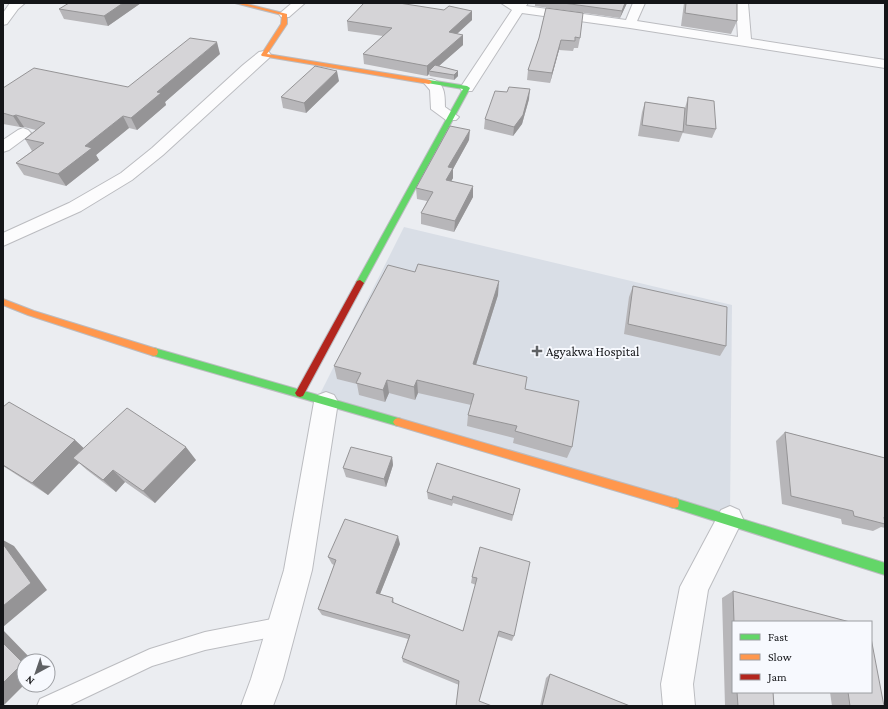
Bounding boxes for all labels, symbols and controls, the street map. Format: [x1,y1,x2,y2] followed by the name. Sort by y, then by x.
[546,344,640,359] place label: Agyakwa Hospital
[531,345,543,357] marker: Agyakwa Hospital
[732,621,872,693] legend
[768,630,789,644] text: Fast
[768,650,792,664] text: Slow
[16,653,56,693] north arrow
[767,670,787,684] text: Jam
[22,673,36,688] text: N

